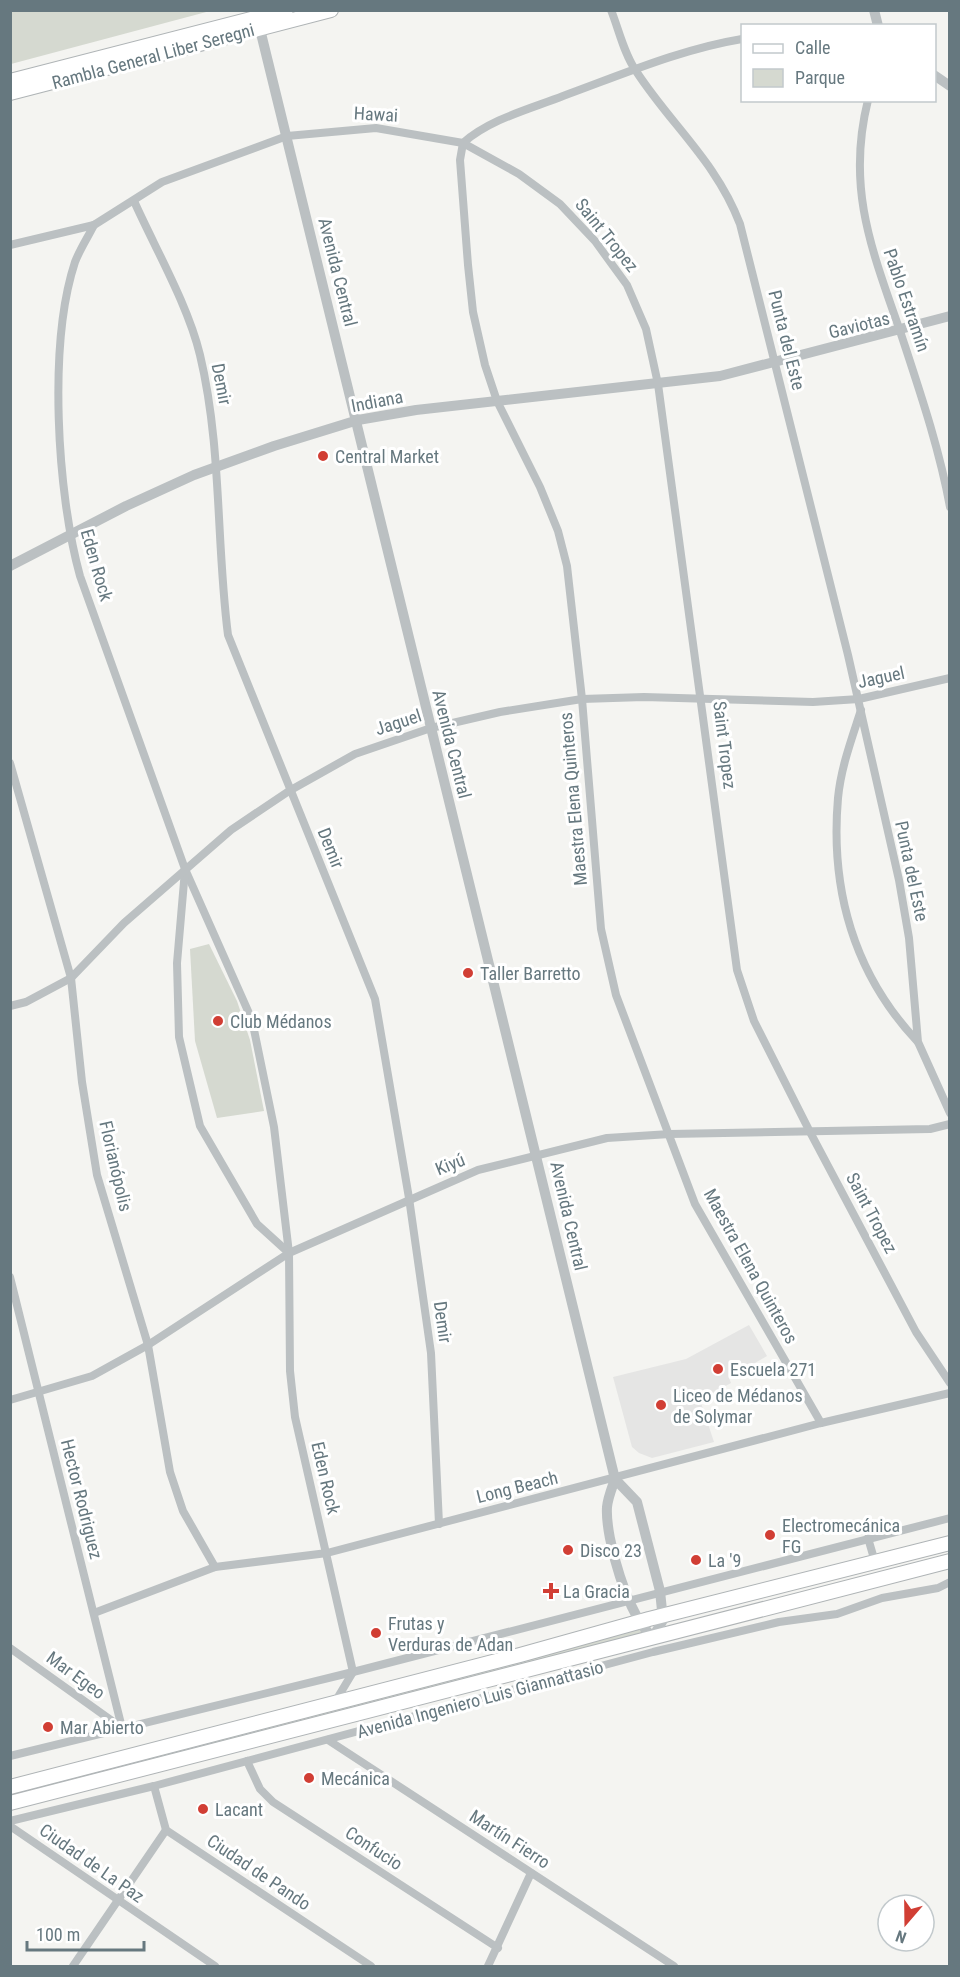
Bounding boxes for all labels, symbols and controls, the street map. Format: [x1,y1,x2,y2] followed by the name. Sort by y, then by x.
[50,19,256,93] street label: Rambla General Liber Seregni
[741,24,936,102] legend
[795,37,831,58] text: Calle
[795,67,845,88] text: Parque
[353,102,399,126] street label: Hawai
[571,194,643,276] street label: Saint Tropez
[314,216,362,328] street label: Avenida Central
[880,246,934,354] street label: Pablo Estramín
[764,288,810,392] street label: Punta del Este
[826,307,892,343] street label: Gaviotas
[208,361,236,407] street label: Demir
[349,386,405,416] street label: Indiana
[335,446,439,467] place label: Central Market
[316,449,330,463] marker: Central Market
[77,527,117,603] street label: Eden Rock
[856,662,906,692] street label: Jaguel
[428,688,476,800] street label: Avenida Central
[709,700,741,790] street label: Saint Tropez
[372,705,424,739] street label: Jaguel
[555,712,591,886] street label: Maestra Elena Quinteros
[891,819,933,923] street label: Punta del Este
[313,825,349,872] street label: Demir
[480,963,581,984] place label: Taller Barretto
[461,966,475,980] marker: Taller Barretto
[230,1011,332,1032] place label: Club Médanos
[211,1014,225,1028] marker: Club Médanos
[95,1119,137,1213] street label: Florianópolis
[432,1149,468,1179] street label: Kiyú
[546,1160,592,1272] street label: Avenida Central
[842,1169,902,1257] street label: Saint Tropez
[700,1185,802,1347] street label: Maestra Elena Quinteros
[430,1300,456,1345] street label: Demir
[730,1359,816,1380] place label: Escuela 271
[711,1362,725,1376] marker: Escuela 271
[673,1385,803,1427] place label: Liceo de Médanos de Solymar
[654,1398,668,1412] marker: Liceo de Médanos de Solymar
[57,1437,107,1561] street label: Hector Rodriguez
[307,1440,345,1516] street label: Eden Rock
[474,1467,560,1507] street label: Long Beach
[782,1515,900,1557] place label: Electromecánica FG
[763,1528,777,1542] marker: Electromecánica FG
[580,1540,642,1561] place label: Disco 23
[561,1543,575,1557] marker: Disco 23
[708,1550,741,1571] place label: La '9
[689,1553,703,1567] marker: La '9
[563,1581,630,1602] place label: La Gracia
[544,1584,558,1598] marker: La Gracia
[388,1613,513,1655] place label: Frutas y Verduras de Adan
[369,1626,383,1640] marker: Frutas y Verduras de Adan
[43,1647,109,1703] street label: Mar Egeo
[354,1656,606,1742] street label: Avenida Ingeniero Luis Giannattasio
[60,1717,144,1738] place label: Mar Abierto
[41,1720,55,1734] marker: Mar Abierto
[321,1768,390,1789] place label: Mecánica
[302,1771,316,1785] marker: Mecánica
[215,1799,263,1820] place label: Lacant
[196,1802,210,1816] marker: Lacant
[466,1805,554,1873] street label: Martín Fierro
[36,1819,148,1907] street label: Ciudad de La Paz
[342,1822,406,1874] street label: Confucio
[203,1830,315,1914] street label: Ciudad de Pando
[876,1893,936,1953] north arrow
[27,1914,144,1952] scale bar
[36,1924,80,1945] text: 100 m
[893,1926,909,1947] text: N

